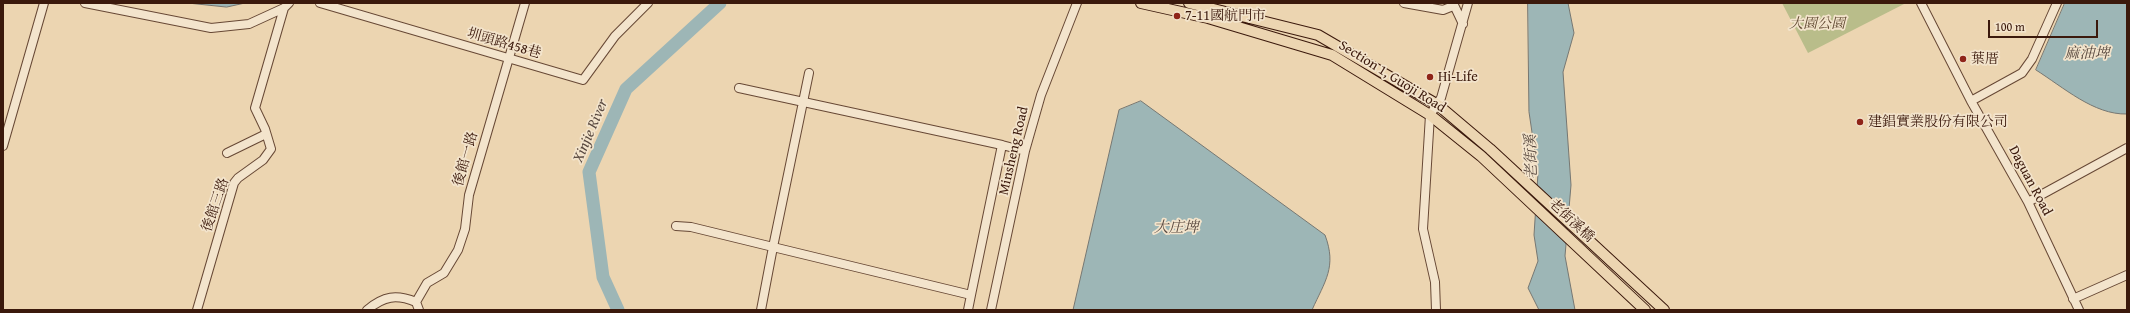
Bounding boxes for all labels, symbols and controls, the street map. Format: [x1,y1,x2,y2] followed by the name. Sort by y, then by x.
[1185,8,1266,24] place label: 7-11國航門市
[1172,11,1182,21] marker: 7-11國航門市
[1990,12,2100,38] scale bar
[1789,16,1845,32] park label: 大園公園
[1995,18,2025,35] text: 100 m
[465,25,543,63] street label: 圳頭路458巷
[1335,37,1449,117] street label: Section 1, Guoji Road
[2065,45,2109,63] water label: 麻油埤
[1971,51,1999,67] place label: 葉厝
[1958,54,1968,64] marker: 葉厝
[1438,69,1478,85] place label: Hi-Life
[1425,72,1435,82] marker: Hi-Life
[570,97,612,165] water label: Xinjie River
[996,105,1032,197] street label: Minsheng Road
[1868,114,2008,130] place label: 建錩實業股份有限公司
[1855,117,1865,127] marker: 建錩實業股份有限公司
[450,130,482,188] street label: 後館一路
[1522,134,1542,180] water label: 老街溪
[2005,143,2055,219] street label: Daguan Road
[199,176,233,234] street label: 後館三路
[1545,196,1597,246] street label: 老街溪橋
[1154,219,1198,237] water label: 大庄埤

